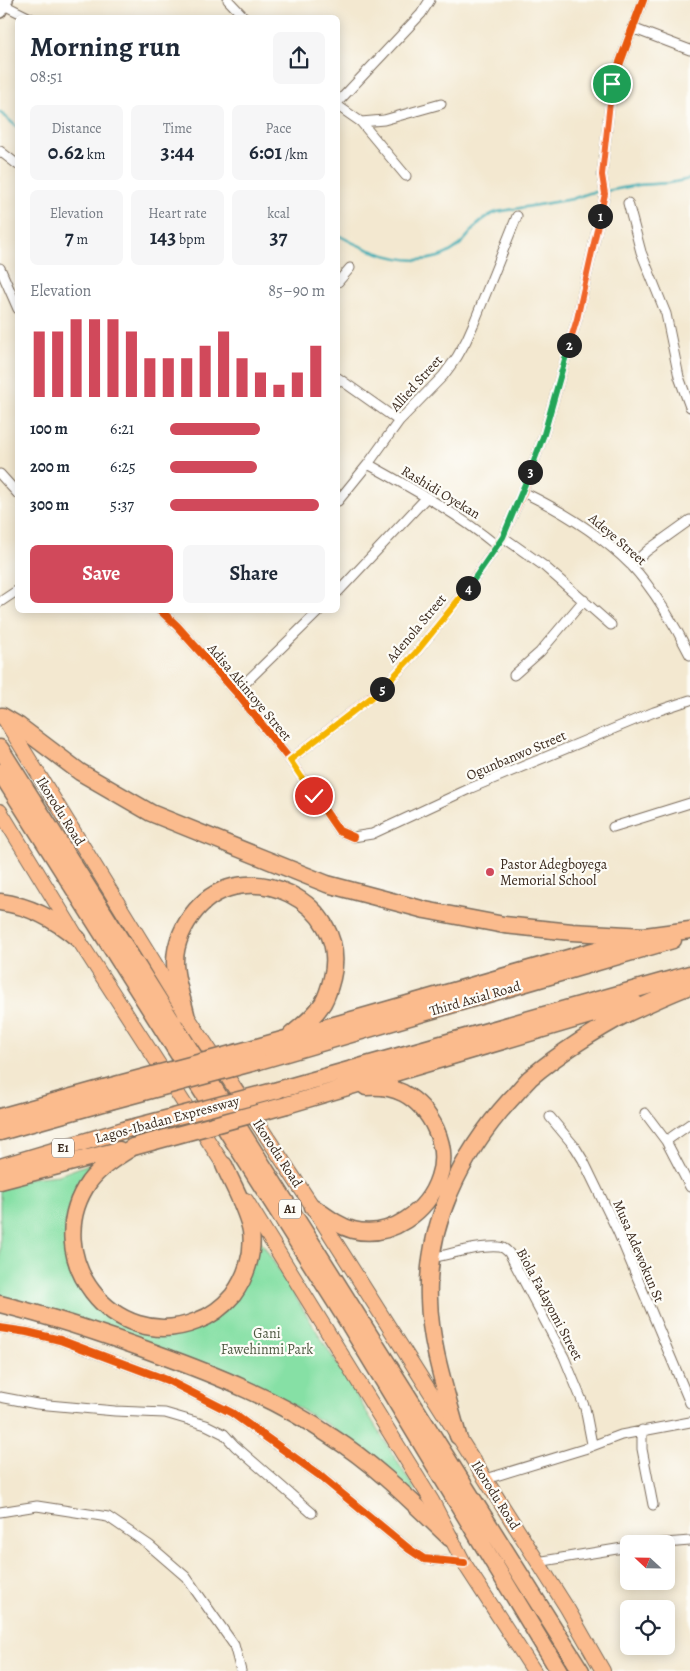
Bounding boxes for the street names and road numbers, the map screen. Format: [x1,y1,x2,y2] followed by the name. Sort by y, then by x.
[385,351,447,416] street label: Allied Street
[398,461,484,524] street label: Rashidi Oyekan
[584,508,651,570] street label: Adeye Street
[382,590,451,667] street label: Adenola Street
[203,639,296,745] street label: Adisa Akintoye Street
[463,726,569,785] street label: Ogunbanwo Street
[32,773,90,850] street label: Ikorodu Road
[427,976,523,1021] street label: Third Axial Road
[93,1091,242,1148] street label: Lagos-Ibadan Expressway
[248,1115,307,1192] street label: Ikorodu Road
[52,1138,74,1158] road number: E1
[608,1197,669,1306] street label: Musa Adewokun St
[279,1200,301,1218] road number: A1
[512,1245,587,1364] street label: Biola Fadayomi Street
[467,1457,525,1534] street label: Ikorodu Road

